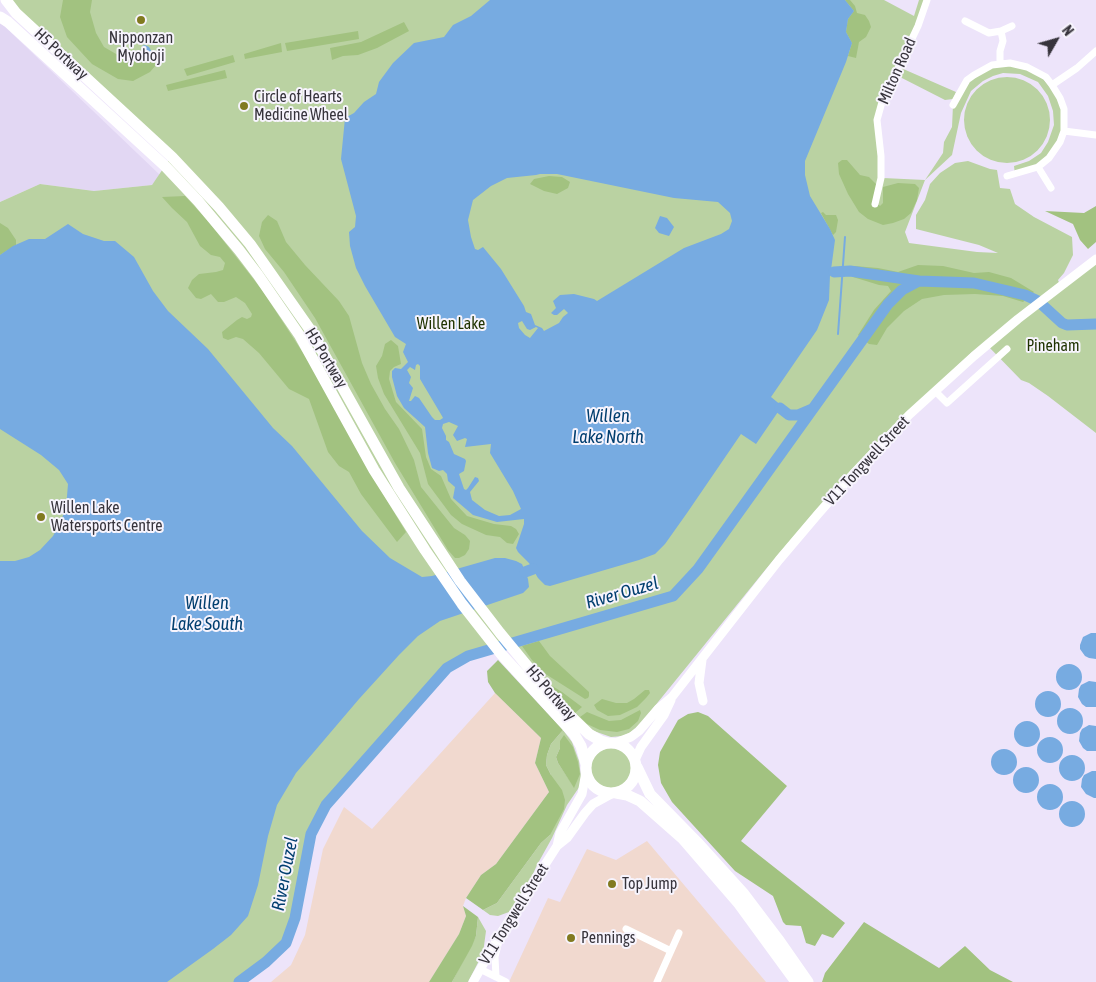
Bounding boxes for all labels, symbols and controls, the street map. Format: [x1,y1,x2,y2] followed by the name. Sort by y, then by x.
[135,14,147,26] marker: Nipponzan Myohoji
[1031,15,1081,65] north arrow
[1059,23,1077,39] text: N
[30,24,92,84] street label: H5 Portway
[109,28,173,66] place label: Nipponzan Myohoji
[874,35,920,107] street label: Milton Road
[254,87,348,125] place label: Circle of Hearts Medicine Wheel
[238,100,250,112] marker: Circle of Hearts Medicine Wheel
[417,314,485,334] park label: Willen Lake
[301,324,351,392] street label: H5 Portway
[1027,336,1079,356] park label: Pineham
[572,405,644,448] water label: Willen Lake North
[821,412,913,510] street label: V11 Tongwell Street
[51,498,163,536] place label: Willen Lake Watersports Centre
[35,511,47,523] marker: Willen Lake Watersports Centre
[583,572,661,614] water label: River Ouzel
[171,592,243,634] water label: Willen Lake South
[522,661,580,725] street label: H5 Portway
[267,835,303,913] water label: River Ouzel
[475,860,553,968] street label: V11 Tongwell Street
[622,874,677,894] place label: Top Jump
[606,878,618,890] marker: Top Jump
[581,928,635,948] place label: Pennings
[565,932,577,944] marker: Pennings

